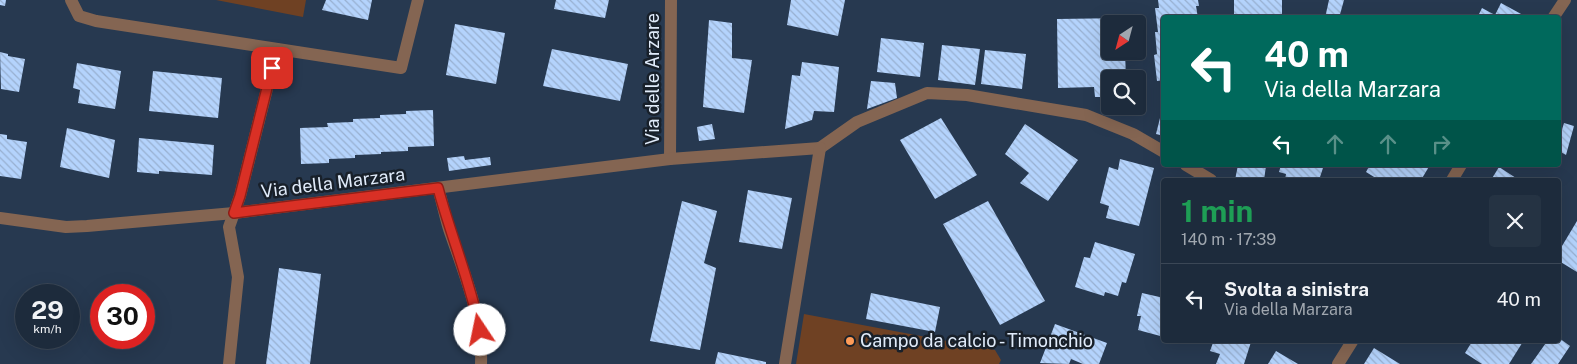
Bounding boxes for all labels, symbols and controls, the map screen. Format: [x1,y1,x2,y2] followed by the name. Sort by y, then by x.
[642,13,663,145] street label: Via delle Arzare
[1101,15,1146,60] north arrow
[1101,15,1146,115] map controls
[1264,34,1349,75] text: 40 m
[1181,35,1246,100] icon: left
[251,47,293,89] pin
[258,54,286,82] icon: arrive
[1101,70,1146,115] button: search
[1264,76,1441,102] text: Via della Marzara
[1268,130,1296,158] icon: left
[1321,130,1349,158] icon: ahead
[1374,130,1402,158] icon: ahead
[1427,130,1455,158] icon: right
[260,163,406,202] street label: Via della Marzara
[1181,193,1253,229] text: 1 min
[1489,195,1541,247] button: close
[1181,230,1276,249] text: 140 m · 17:39
[1224,278,1369,300] text: Svolta a sinistra
[90,284,155,349] speed limit sign: 30
[1181,285,1209,313] icon: left
[1496,288,1541,310] text: 40 m
[31,295,64,325] text: 29
[1224,300,1353,319] text: Via della Marzara
[453,303,505,355] position arrow
[33,322,62,336] text: km/h
[860,330,1093,351] place label: Campo da calcio - Timonchio
[844,335,856,347] marker: Campo da calcio - Timonchio

